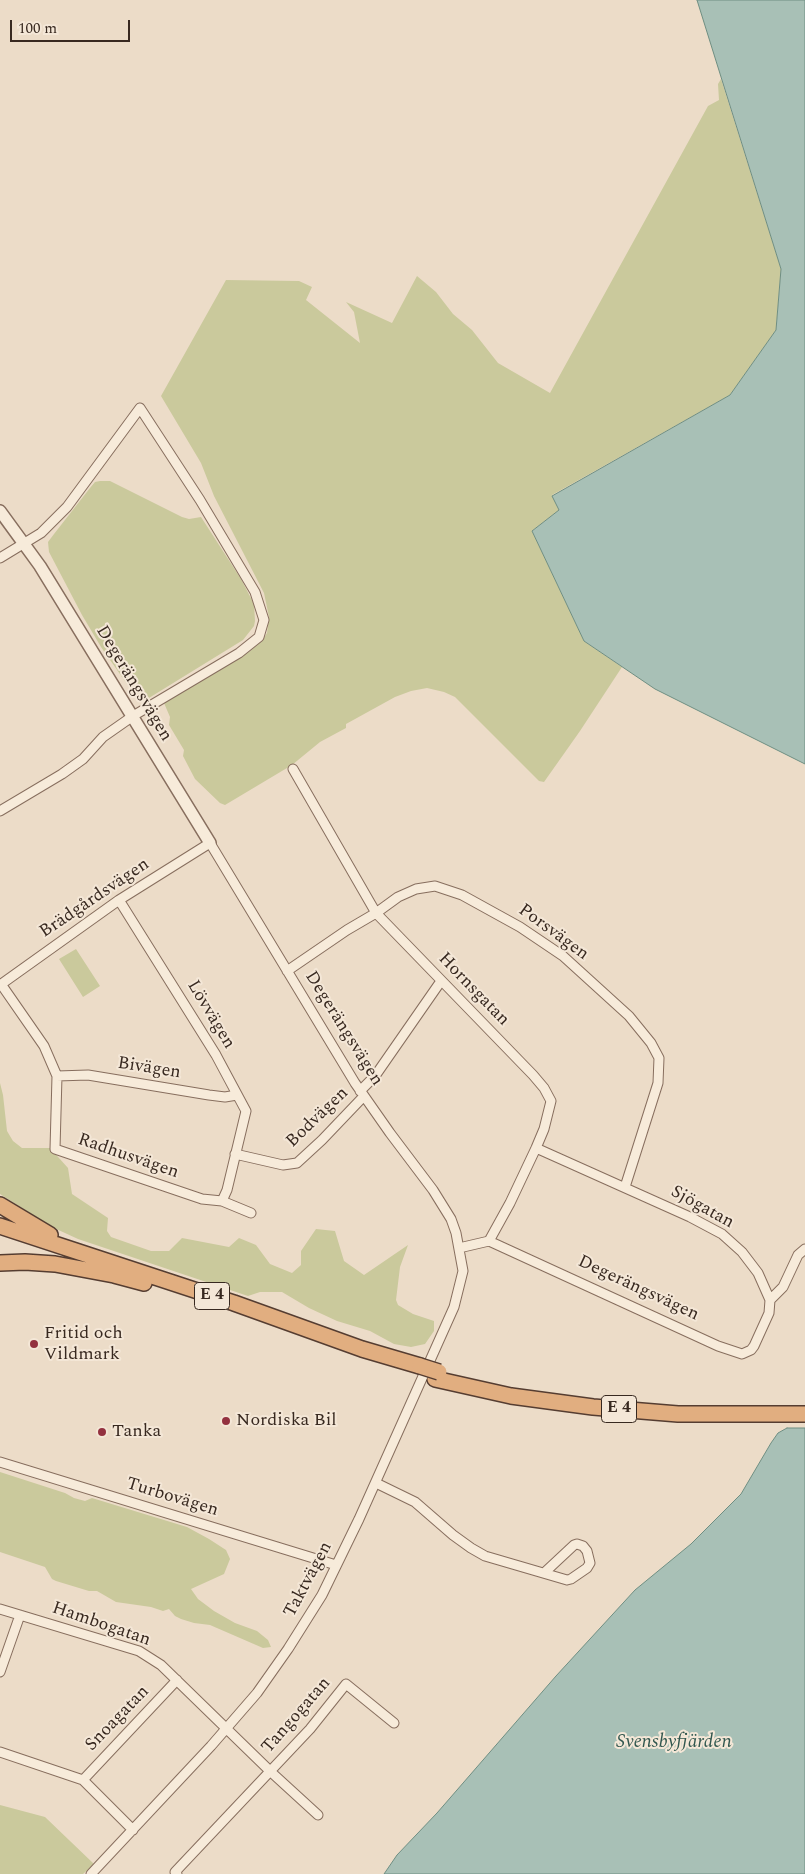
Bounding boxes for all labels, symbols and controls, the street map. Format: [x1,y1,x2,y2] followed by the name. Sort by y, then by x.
[12,10,132,42] scale bar
[18,17,57,40] text: 100 m
[90,622,176,746] street label: Degerängsvägen
[36,854,154,944] street label: Brädgårdsvägen
[514,900,592,966] street label: Porsvägen
[433,949,513,1031] street label: Hornsgatan
[299,968,387,1090] street label: Degerängsvägen
[181,977,239,1053] street label: Lövvägen
[116,1053,182,1085] street label: Bivägen
[282,1083,354,1153] street label: Bodvägen
[75,1130,181,1184] street label: Radhusvägen
[667,1182,737,1234] street label: Sjögatan
[574,1251,702,1327] street label: Degerängsvägen
[194,1282,230,1310] road number: E 4
[44,1323,123,1366] place label: Fritid och Vildmark
[28,1338,40,1350] marker: Fritid och Vildmark
[602,1396,636,1422] road number: E 4
[236,1410,337,1432] place label: Nordiska Bil
[220,1415,232,1427] marker: Nordiska Bil
[112,1421,161,1443] place label: Tanka
[96,1426,108,1438] marker: Tanka
[123,1474,221,1522] street label: Turbovägen
[280,1539,338,1621] street label: Taktvägen
[49,1598,153,1652] street label: Hambogatan
[258,1673,336,1759] street label: Tangogatan
[82,1682,154,1756] street label: Snoagatan
[616,1732,732,1754] water label: Svensbyfjärden

